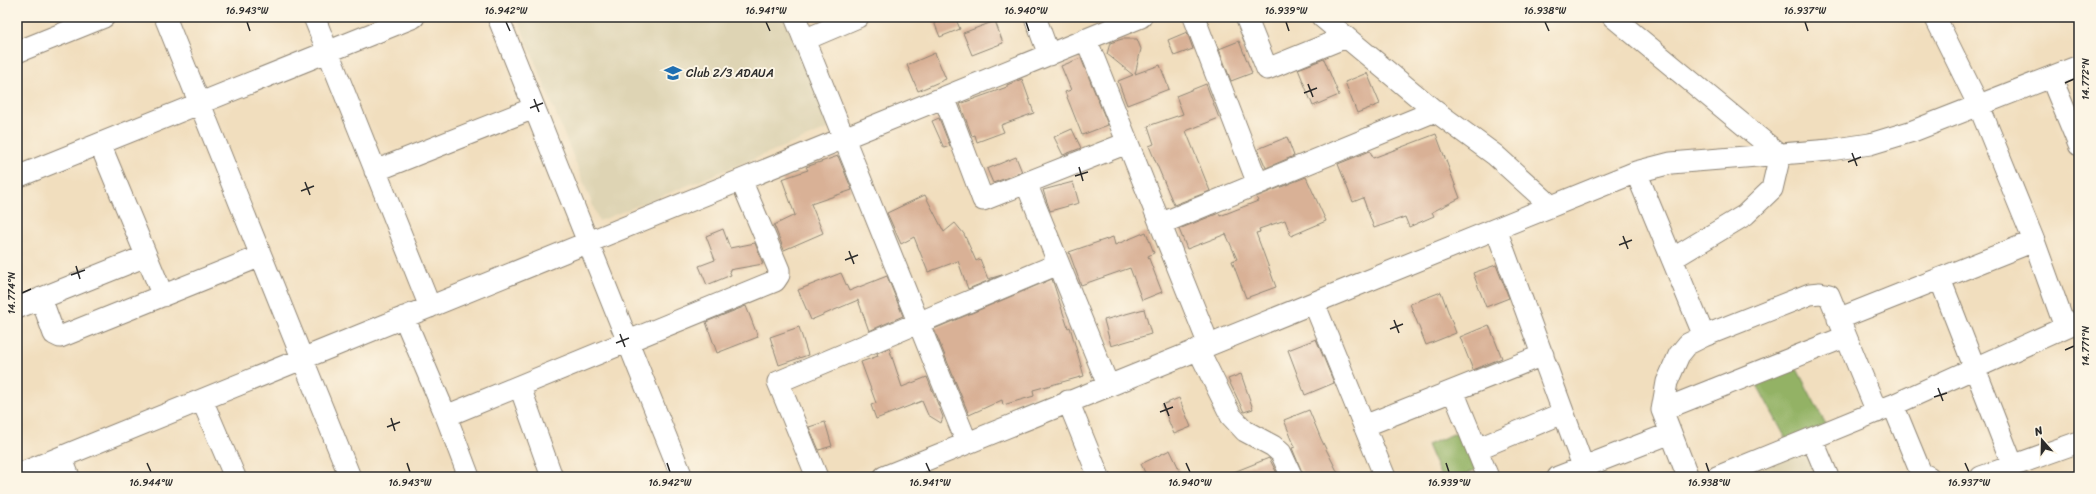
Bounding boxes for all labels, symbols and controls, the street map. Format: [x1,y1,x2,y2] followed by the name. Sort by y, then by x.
[226,2,269,20] text: 16.943°W
[484,2,528,20] text: 16.942°W
[745,2,787,20] text: 16.941°W
[1004,2,1048,20] text: 16.940°W
[1265,2,1308,20] text: 16.939°W
[1524,2,1567,20] text: 16.938°W
[1784,2,1826,20] text: 16.937°W
[2077,58,2095,100] text: 14.772°N
[686,62,774,84] place label: Club 2/3 ADAUA
[663,63,683,83] school or university icon: Club 2/3 ADAUA
[3,272,21,314] text: 14.774°N
[2077,326,2095,366] text: 14.771°N
[2022,420,2062,460] north arrow
[2031,421,2046,442] text: N
[129,474,173,492] text: 16.944°W
[389,474,432,492] text: 16.943°W
[648,474,692,492] text: 16.942°W
[909,474,951,492] text: 16.941°W
[1168,474,1212,492] text: 16.940°W
[1428,474,1471,492] text: 16.939°W
[1688,474,1731,492] text: 16.938°W
[1948,474,1990,492] text: 16.937°W

